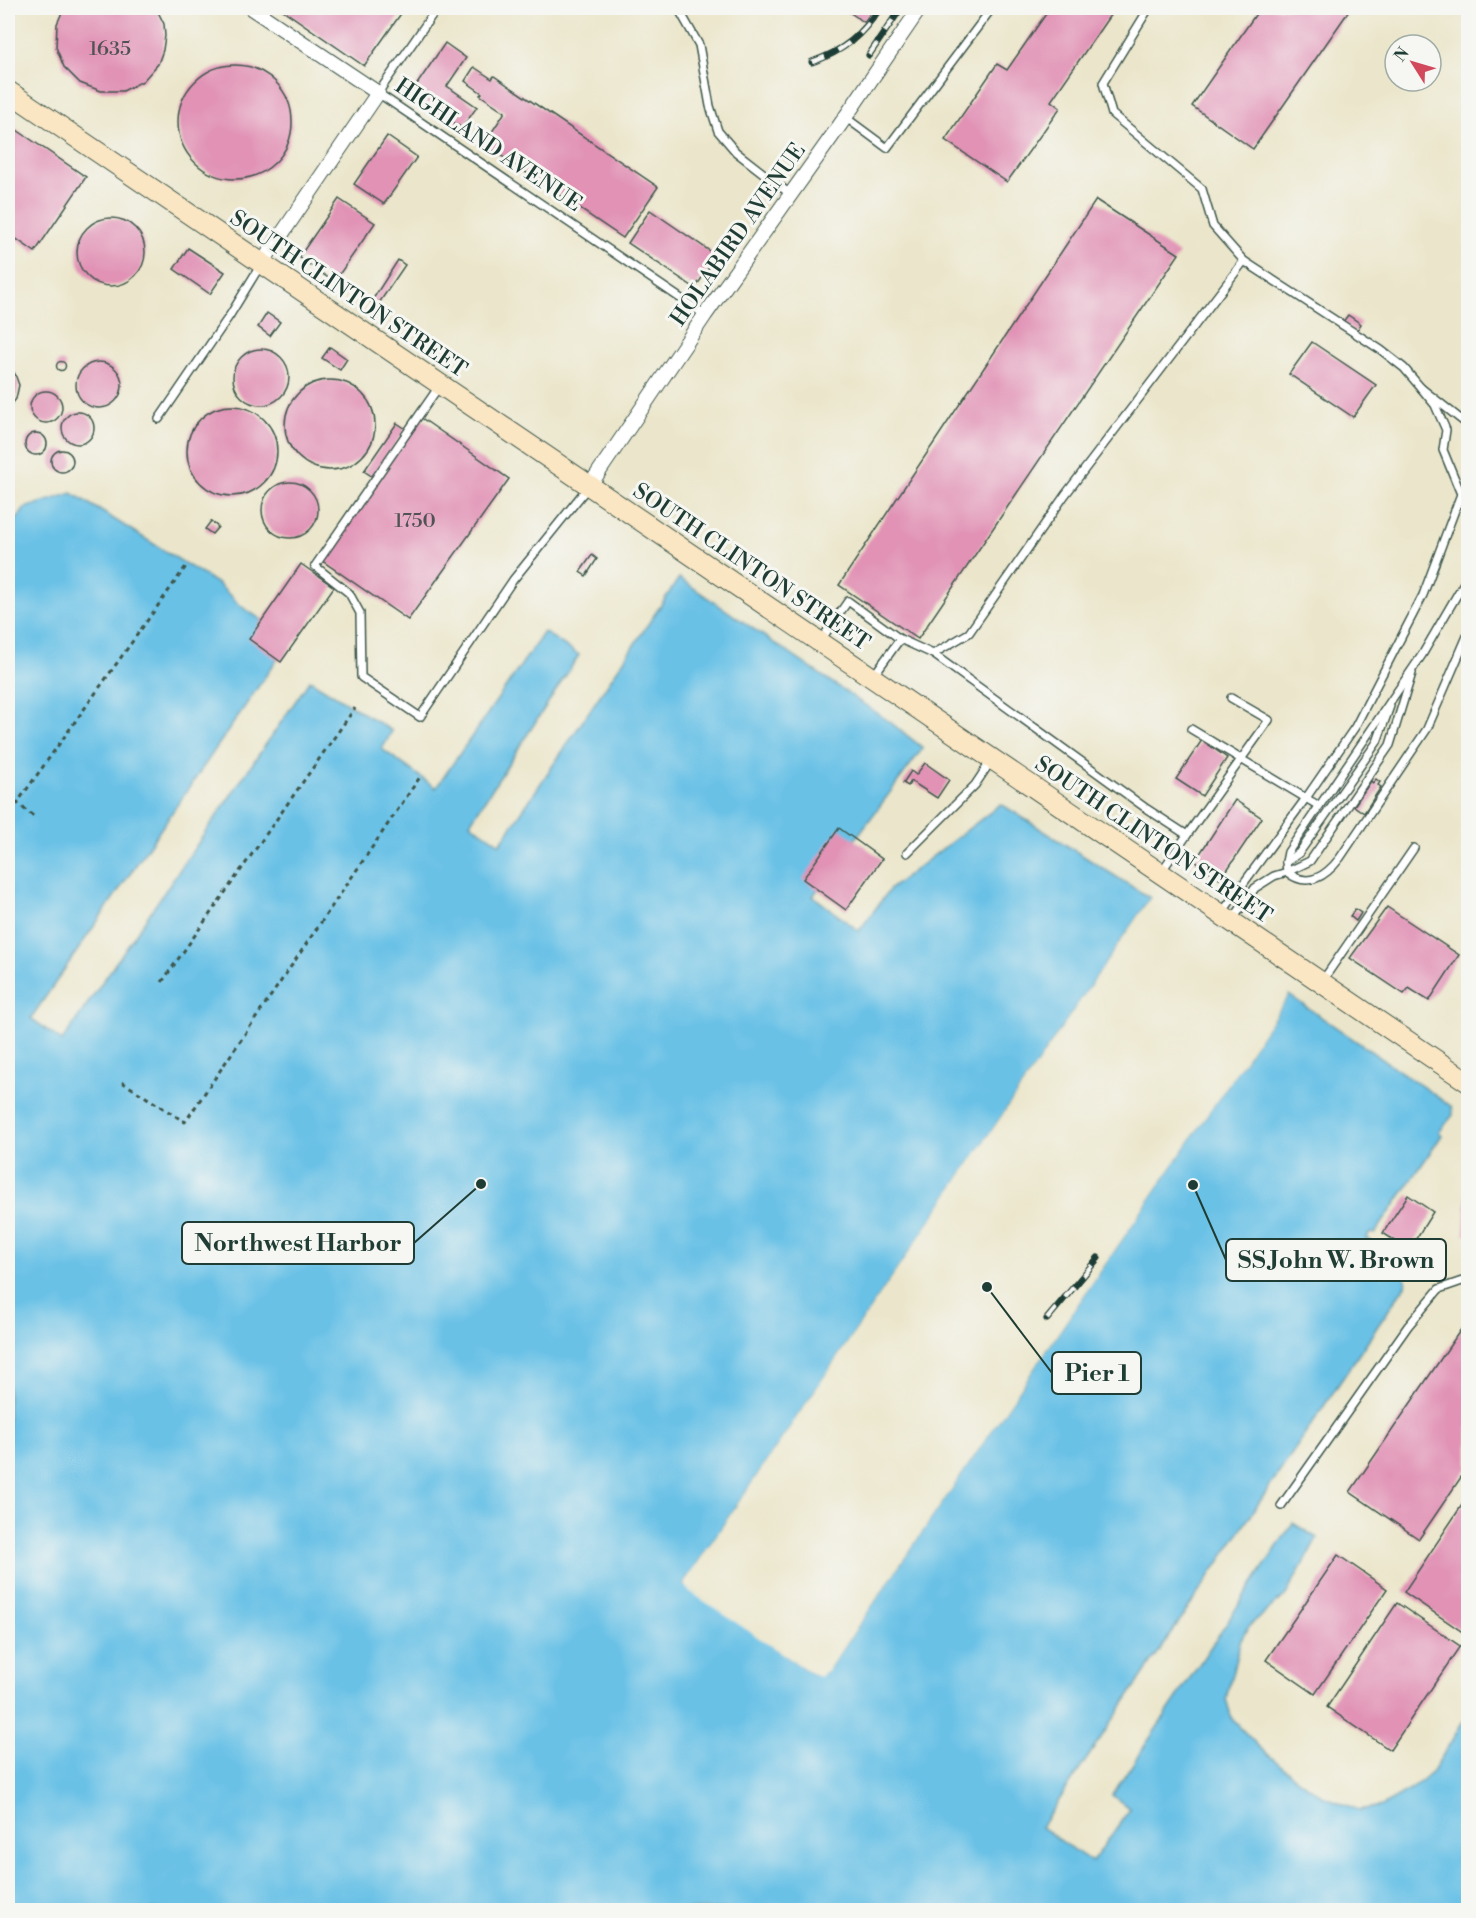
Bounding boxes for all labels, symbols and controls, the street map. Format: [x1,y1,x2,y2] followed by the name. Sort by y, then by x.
[1383,33,1443,93] north arrow
[89,37,131,62] house number: 1635
[1390,43,1414,66] text: N
[390,73,587,218] street label: HIGHLAND AVENUE
[665,138,812,332] street label: HOLABIRD AVENUE
[225,205,472,384] street label: SOUTH CLINTON STREET
[628,478,875,657] street label: SOUTH CLINTON STREET
[394,509,436,534] house number: 1750
[1030,751,1277,930] street label: SOUTH CLINTON STREET
[182,1222,414,1264] callout: Northwest Harbor
[194,1229,402,1259] text: Northwest Harbor
[1226,1239,1446,1281] callout: SS John W. Brown
[1238,1246,1434,1276] text: SS John W. Brown
[1052,1352,1141,1394] callout: Pier 1
[1065,1359,1130,1389] text: Pier 1

